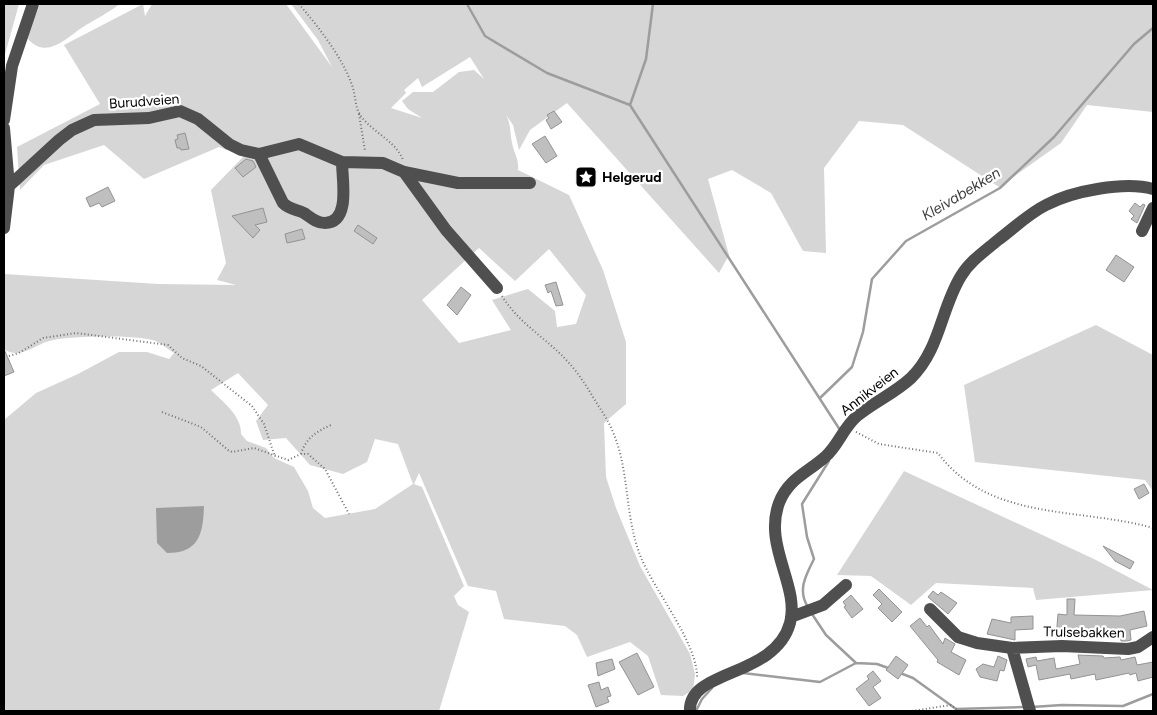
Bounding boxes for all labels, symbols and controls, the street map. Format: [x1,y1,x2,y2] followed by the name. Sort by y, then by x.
[108,91,180,112] street label: Burudveien
[918,163,1004,225] water label: Kleivabekken
[574,165,598,189] place icon: Helgerud
[602,169,661,186] place label: Helgerud
[837,363,902,419] street label: Annikveien
[1043,623,1125,642] street label: Trulsebakken

